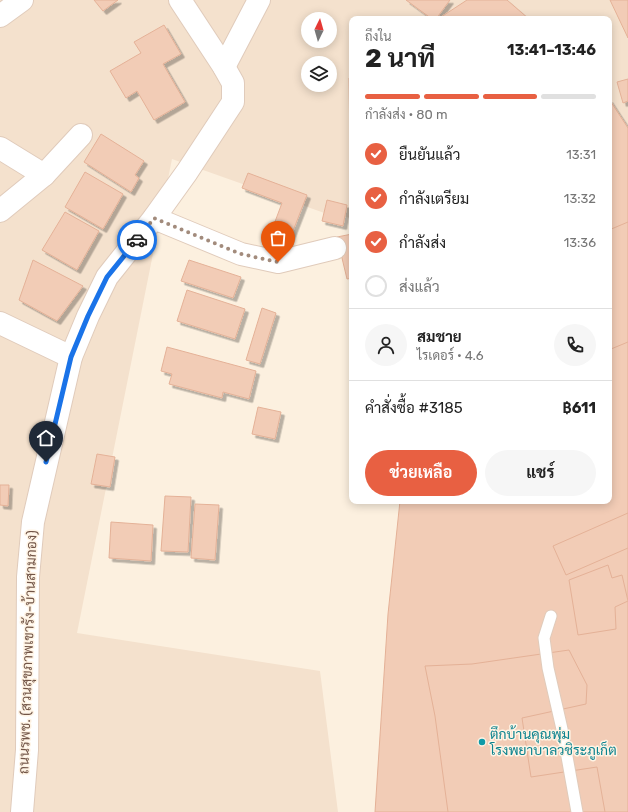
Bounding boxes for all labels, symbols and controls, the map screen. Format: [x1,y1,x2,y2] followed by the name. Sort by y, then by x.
[301,12,337,48] north arrow
[301,12,337,92] map controls
[365,29,392,44] text: ถึงใน
[507,41,596,59] text: 13:41–13:46
[365,43,435,74] text: 2 นาที
[301,56,337,92] button: layers
[365,107,448,122] text: กำลังส่ง · 80 m
[365,143,387,165] icon: check
[399,146,460,164] text: ยืนยันแล้ว
[566,147,596,162] text: 13:31
[365,187,387,209] icon: check
[399,190,469,208] text: กำลังเตรียม
[564,191,596,206] text: 13:32
[117,220,157,260] courier
[261,221,295,262] pin
[267,227,289,249] icon: bag
[126,229,148,251] icon: car
[365,231,387,253] icon: check
[399,234,446,252] text: กำลังส่ง
[564,235,596,250] text: 13:36
[399,278,440,296] text: ส่งแล้ว
[365,324,407,366] button: person
[554,324,596,366] button: phone
[417,328,462,346] text: สมชาย
[417,348,484,363] text: ไรเดอร์ · 4.6
[365,399,463,417] text: คำสั่งซื้อ #3185
[563,399,596,417] text: ฿611
[29,421,63,462] pin
[35,427,57,449] icon: home
[365,450,477,496] button: ช่วยเหลือ
[485,450,596,496] button: แชร์
[14,530,42,774] street label: ถนนรพช. (สวนสุขภาพเขารัง-บ้านสามกอง)
[489,725,617,760] place label: ตึกบ้านคุณพุ่ม โรงพยาบาลวชิระภูเก็ต
[477,737,487,747] marker: ตึกบ้านคุณพุ่ม โรงพยาบาลวชิระภูเก็ต

